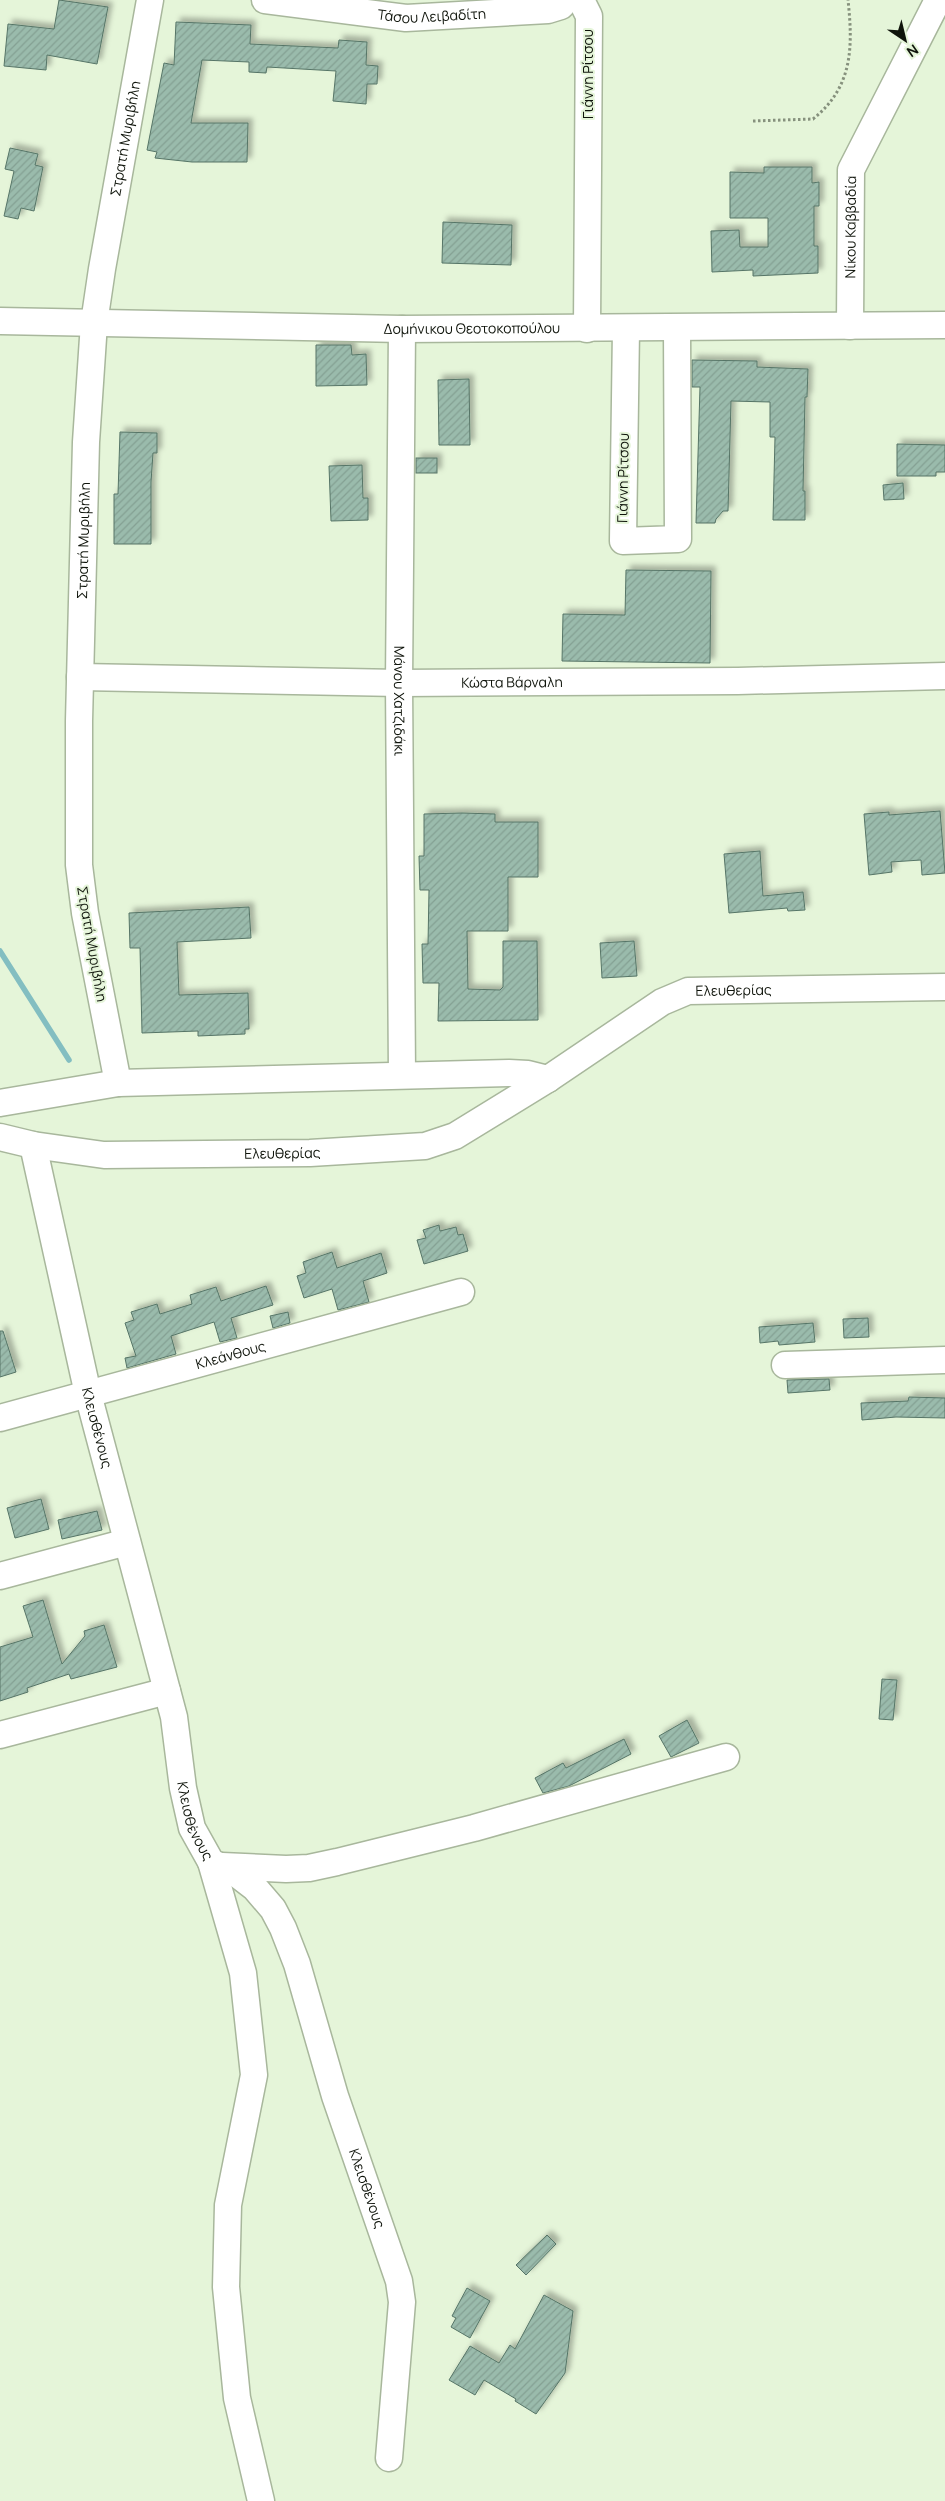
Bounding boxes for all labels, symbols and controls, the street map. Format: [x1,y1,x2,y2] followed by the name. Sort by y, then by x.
[377,4,487,27] street label: Τάσου Λειβαδίτη
[880,15,930,65] north arrow
[578,29,597,119] street label: Γιάννη Ρίτσου
[903,40,922,62] text: N
[105,79,144,198] street label: Στρατή Μυριβήλη
[840,176,860,278] street label: Νίκου Καββαδία
[383,318,560,338] street label: Δομήνικου Θεοτοκοπούλου
[612,433,633,523] street label: Γιάννη Ρίτσου
[72,482,94,599] street label: Στρατή Μυριβήλη
[390,646,410,756] street label: Μάνου Χατζιδάκι
[461,672,563,692] street label: Κώστα Βάρναλη
[73,885,112,1003] street label: Στρατή Μυριβήλη
[695,980,772,1000] street label: Ελευθερίας
[244,1142,321,1163] street label: Ελευθερίας
[193,1336,268,1373] street label: Κλεάνθους
[78,1385,117,1470] street label: Κλεισθένους
[173,1780,218,1864] street label: Κλεισθένους
[345,2146,390,2231] street label: Κλεισθένους

